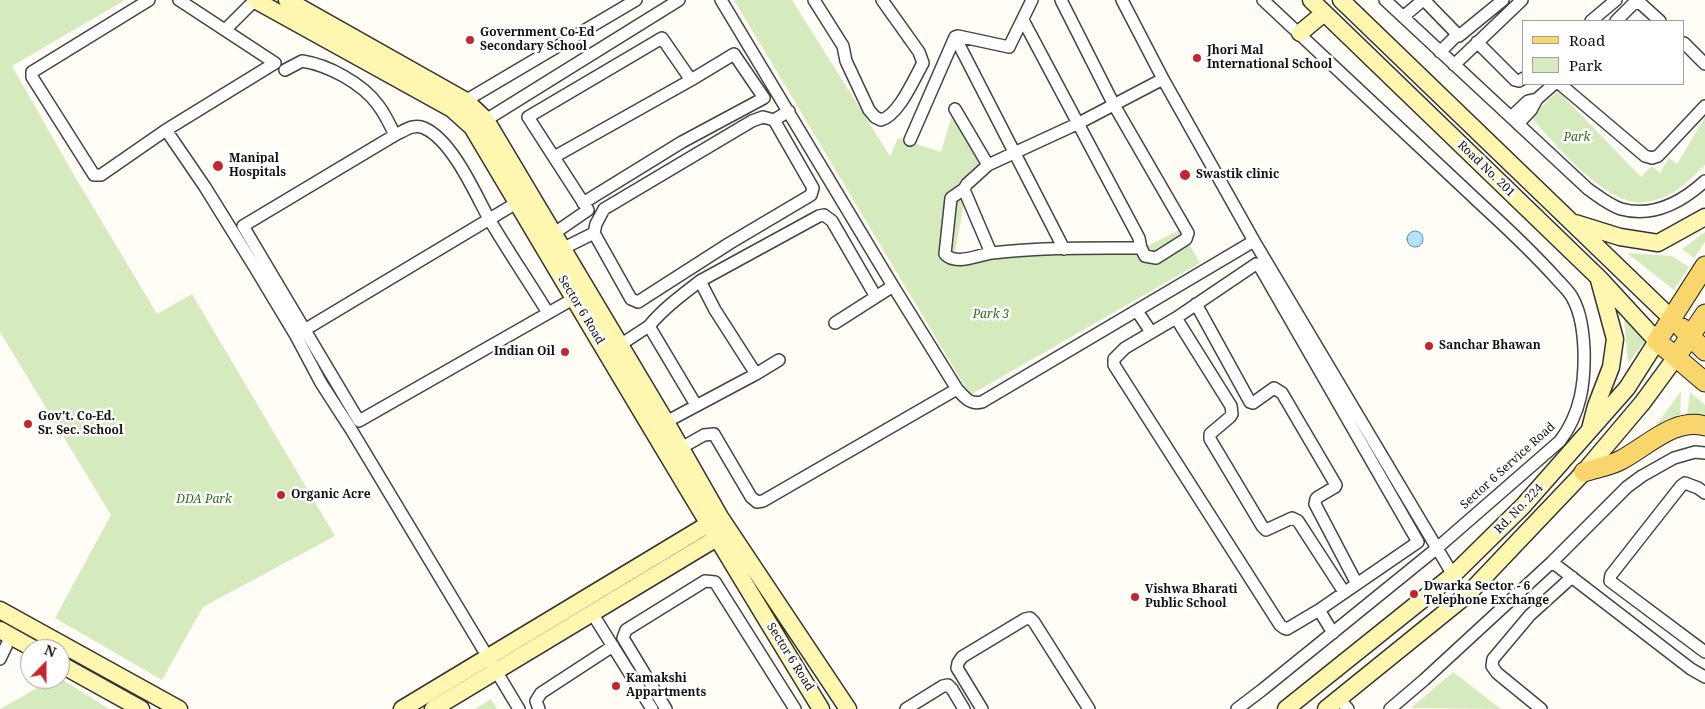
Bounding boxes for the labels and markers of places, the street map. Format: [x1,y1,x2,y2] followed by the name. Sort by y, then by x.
[480,26,594,54] place label: Government Co-Ed Secondary School
[464,34,476,46] marker: Government Co-Ed Secondary School
[1207,44,1332,72] place label: Jhori Mal International School
[1191,52,1203,64] marker: Jhori Mal International School
[229,152,286,180] place label: Manipal Hospitals
[211,159,225,173] marker: Manipal Hospitals
[1178,168,1192,182] marker: Swastik clinic
[1196,168,1279,182] place label: Swastik clinic
[1439,339,1541,353] place label: Sanchar Bhawan
[1423,340,1435,352] marker: Sanchar Bhawan
[494,345,555,359] place label: Indian Oil
[559,346,571,358] marker: Indian Oil
[38,410,123,438] place label: Gov't. Co-Ed. Sr. Sec. School
[22,418,34,430] marker: Gov't. Co-Ed. Sr. Sec. School
[291,488,371,502] place label: Organic Acre
[275,489,287,501] marker: Organic Acre
[1424,580,1549,608] place label: Dwarka Sector - 6 Telephone Exchange
[1145,583,1238,611] place label: Vishwa Bharati Public School
[1408,588,1420,600] marker: Dwarka Sector - 6 Telephone Exchange
[1129,591,1141,603] marker: Vishwa Bharati Public School
[626,672,706,700] place label: Kamakshi Appartments
[610,680,622,692] marker: Kamakshi Appartments

